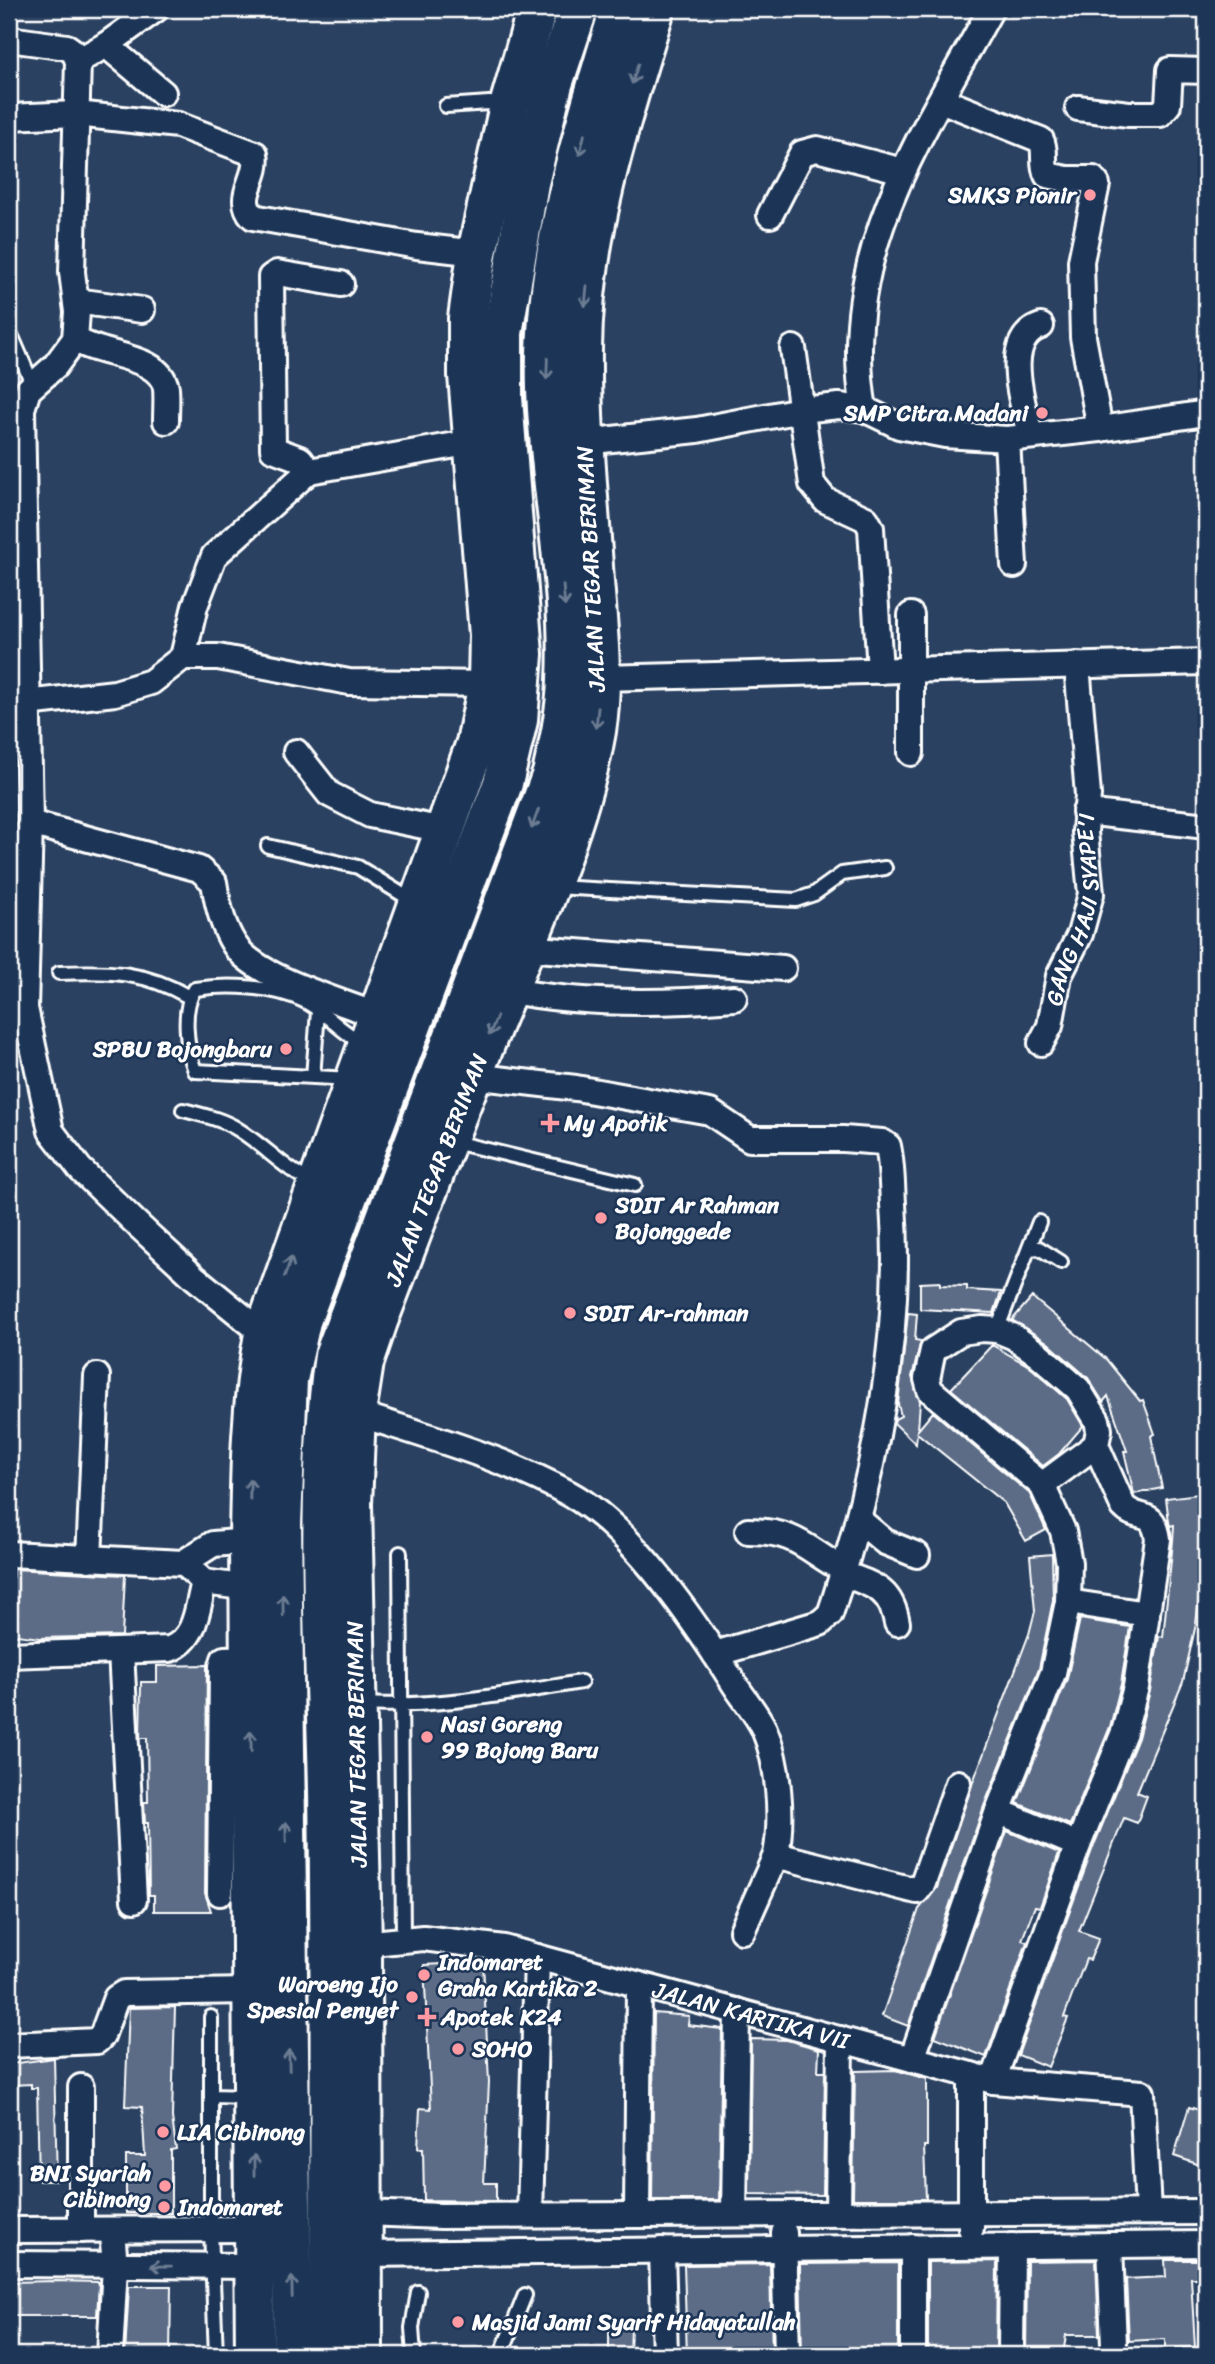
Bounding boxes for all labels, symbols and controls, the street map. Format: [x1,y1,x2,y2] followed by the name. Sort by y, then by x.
[627,63,640,85] one-way arrow
[575,133,588,156] one-way arrow
[947,175,1079,216] place label: SMKS Pionir
[1082,187,1098,203] marker: SMKS Pionir
[579,284,592,307] one-way arrow
[540,357,553,380] one-way arrow
[842,393,1030,434] place label: SMP Citra Madani
[1034,405,1050,421] marker: SMP Citra Madani
[564,445,618,694] street label: JALAN TEGAR BERIMAN
[558,584,571,607] one-way arrow
[590,706,603,729] one-way arrow
[528,807,540,829] one-way arrow
[1034,812,1112,1009] street label: GANG HAJI SYAPE'I
[485,1014,498,1036] one-way arrow
[92,1029,273,1070] place label: SPBU Bojongbaru
[278,1041,294,1057] marker: SPBU Bojongbaru
[372,1047,500,1293] street label: JALAN TEGAR BERIMAN
[563,1103,668,1144] place label: My Apotik
[542,1115,558,1131] marker: My Apotik
[614,1185,780,1252] place label: SDIT Ar Rahman Bojonggede
[593,1210,609,1226] marker: SDIT Ar Rahman Bojonggede
[283,1256,295,1278] one-way arrow
[583,1293,749,1334] place label: SDIT Ar-rahman
[562,1305,578,1321] marker: SDIT Ar-rahman
[243,1478,257,1501] one-way arrow
[276,1593,290,1616] one-way arrow
[334,1621,380,1868] street label: JALAN TEGAR BERIMAN
[440,1704,599,1771] place label: Nasi Goreng 99 Bojong Baru
[419,1729,435,1745] marker: Nasi Goreng 99 Bojong Baru
[244,1730,258,1753] one-way arrow
[279,1821,293,1844] one-way arrow
[437,1942,598,2009] place label: Indomaret Graha Kartika 2
[246,1964,400,2031] place label: Waroeng Ijo Spesial Penyet
[416,1967,432,1983] marker: Indomaret Graha Kartika 2
[647,1969,856,2062] street label: JALAN KARTIKA VII
[404,1989,420,2005] marker: Waroeng Ijo Spesial Penyet
[440,1997,562,2038] place label: Apotek K24
[419,2009,435,2025] marker: Apotek K24
[471,2029,533,2070] place label: SOHO
[450,2041,466,2057] marker: SOHO
[282,2048,296,2071] one-way arrow
[177,2112,306,2153] place label: LIA Cibinong
[155,2124,171,2140] marker: LIA Cibinong
[30,2153,151,2220] place label: BNI Syariah Cibinong
[247,2153,261,2176] one-way arrow
[157,2178,173,2194] marker: BNI Syariah Cibinong
[177,2187,283,2228] place label: Indomaret
[156,2199,172,2215] marker: Indomaret
[150,2259,173,2273] one-way arrow
[285,2276,299,2299] one-way arrow
[471,2302,796,2343] place label: Masjid Jami Syarif Hidayatullah
[450,2314,466,2330] marker: Masjid Jami Syarif Hidayatullah

